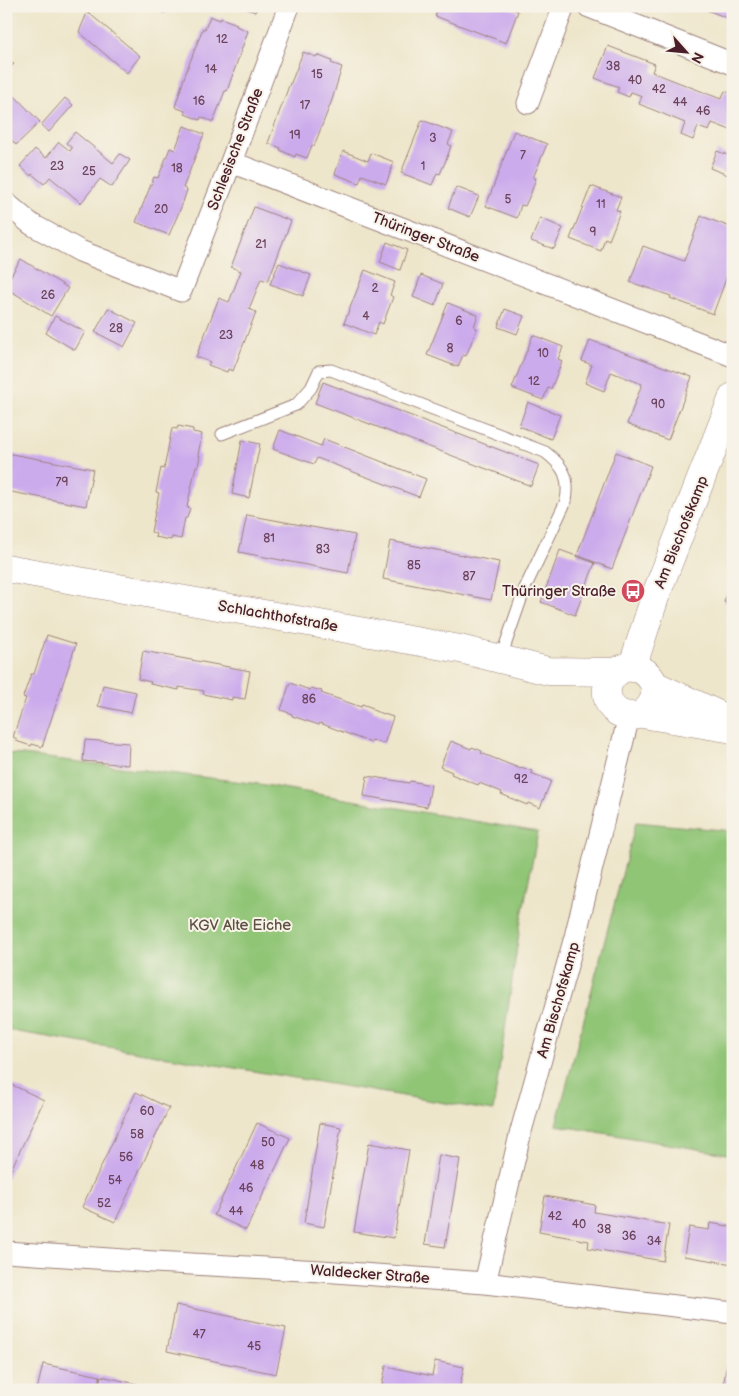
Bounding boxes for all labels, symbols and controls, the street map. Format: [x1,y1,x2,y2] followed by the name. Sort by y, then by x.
[662,28,712,78] north arrow
[216,32,228,47] house number: 12
[687,49,707,66] text: N
[606,59,620,74] house number: 38
[205,62,218,77] house number: 14
[311,67,323,82] house number: 15
[628,73,642,88] house number: 40
[652,82,666,97] house number: 42
[203,85,268,213] street label: Schlesische Straße
[193,94,205,109] house number: 16
[673,95,688,110] house number: 44
[300,98,310,113] house number: 17
[696,104,710,119] house number: 46
[289,128,301,143] house number: 19
[429,131,437,146] house number: 3
[520,148,526,163] house number: 7
[50,159,64,174] house number: 23
[421,159,425,174] house number: 1
[171,161,183,176] house number: 18
[82,164,96,179] house number: 25
[505,192,512,207] house number: 5
[596,197,606,212] house number: 11
[154,202,168,217] house number: 20
[369,208,483,267] street label: Thüringer Straße
[590,225,597,240] house number: 9
[255,237,267,252] house number: 21
[371,281,379,296] house number: 2
[41,288,55,303] house number: 26
[362,309,370,324] house number: 4
[455,314,463,329] house number: 6
[109,321,123,336] house number: 28
[219,328,233,343] house number: 23
[447,341,454,356] house number: 8
[537,346,549,361] house number: 10
[528,374,540,389] house number: 12
[651,397,665,412] house number: 90
[650,473,713,591] street label: Am Bischofskamp
[56,475,68,490] house number: 79
[263,531,275,546] house number: 81
[316,542,330,557] house number: 83
[407,558,421,573] house number: 85
[463,569,476,584] house number: 87
[620,578,646,604] bus stop icon: Thüringer Straße
[502,582,616,601] place label: Thüringer Straße
[216,597,340,636] street label: Schlachthofstraße
[302,692,316,707] house number: 86
[514,772,528,787] house number: 92
[189,916,291,935] park label: KGV Alte Eiche
[533,940,584,1060] street label: Am Bischofskamp
[140,1104,154,1119] house number: 60
[130,1127,144,1142] house number: 58
[261,1135,275,1150] house number: 50
[119,1150,133,1165] house number: 56
[250,1158,264,1173] house number: 48
[108,1173,123,1188] house number: 54
[239,1181,253,1196] house number: 46
[97,1196,111,1211] house number: 52
[229,1204,244,1219] house number: 44
[548,1209,562,1224] house number: 42
[572,1217,586,1232] house number: 40
[597,1222,611,1237] house number: 38
[622,1229,636,1244] house number: 36
[647,1234,662,1249] house number: 34
[310,1261,430,1288] street label: Waldecker Straße
[192,1327,206,1342] house number: 47
[247,1339,261,1354] house number: 45

